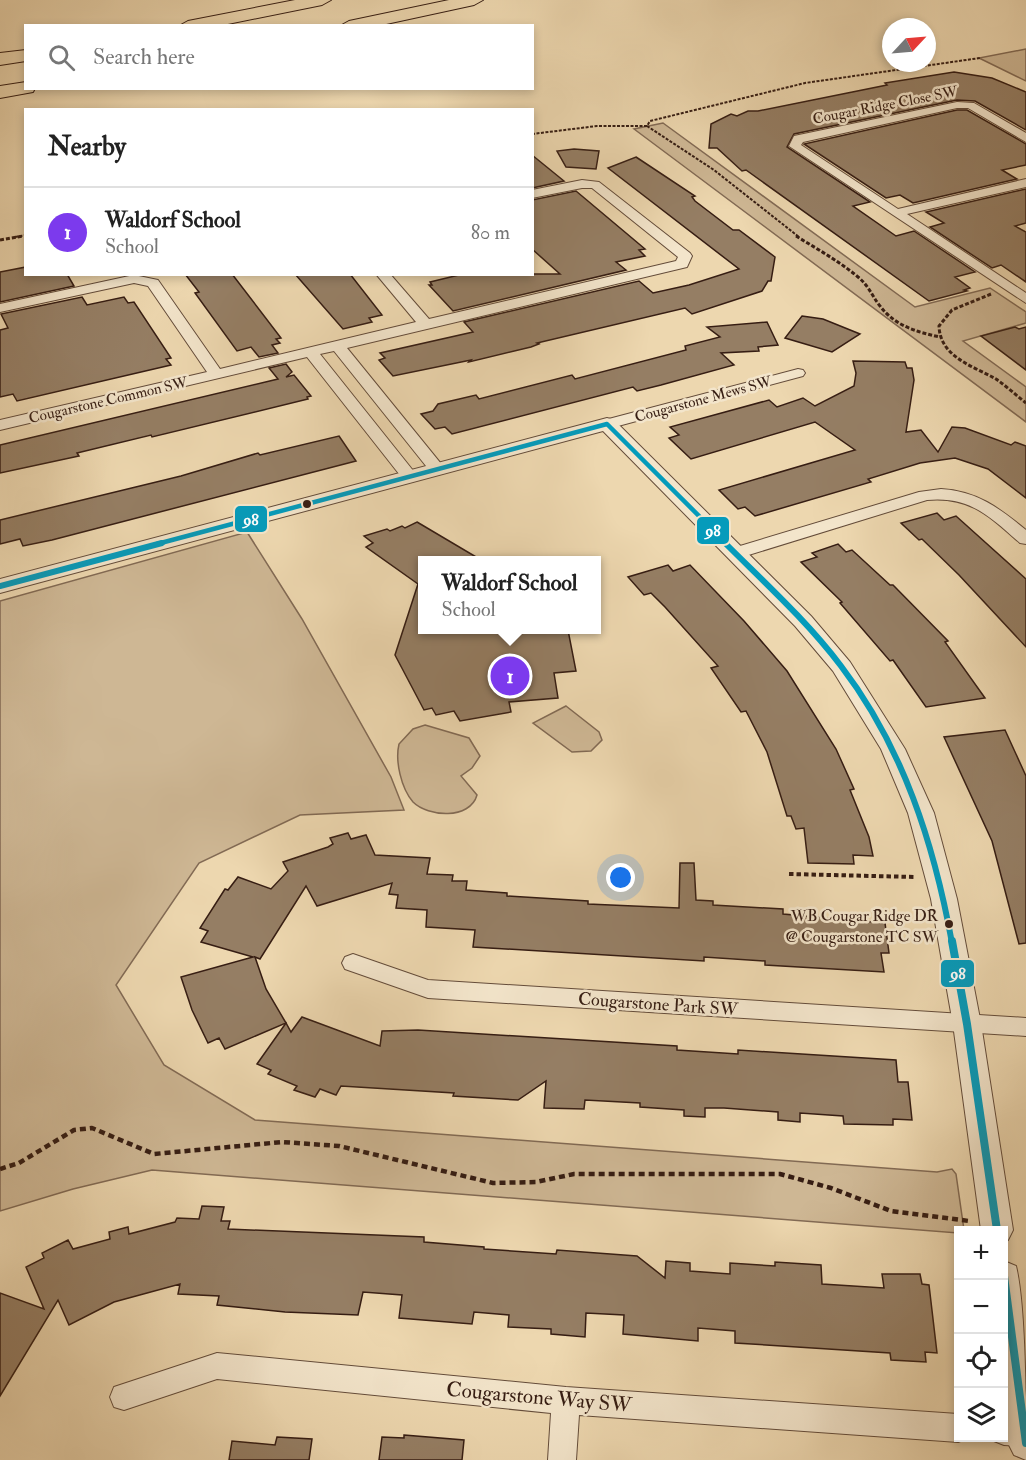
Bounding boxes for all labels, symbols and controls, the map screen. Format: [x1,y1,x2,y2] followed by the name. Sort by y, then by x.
[882,18,936,72] north arrow
[24,24,534,90] search box
[45,41,78,74] icon: search
[93,43,195,71] text: Search here
[811,82,960,129] street label: Cougar Ridge Close SW
[48,131,126,163] text: Nearby
[105,206,241,234] text: Waldorf School
[64,220,71,245] text: 1
[471,220,510,245] text: 80 m
[105,234,159,259] text: School
[633,372,774,427] street label: Cougarstone Mews SW
[27,373,190,428] street label: Cougarstone Common SW
[301,498,313,510] unlabelled marker
[234,505,268,533] line badge: 98
[241,510,259,530] text: 98
[696,516,730,545] line badge: 98
[703,521,721,541] text: 98
[418,556,601,634] popup
[442,569,577,597] text: Waldorf School
[442,597,496,622] text: School
[490,654,530,698] pin: 1
[606,863,635,892] your location
[786,906,939,947] place label: WB Cougar Ridge DR @ Cougarstone TC SW
[943,918,955,930] marker: WB Cougar Ridge DR @ Cougarstone TC SW
[940,959,975,988] line badge: 98
[948,964,966,984] text: 98
[577,987,739,1022] street label: Cougarstone Park SW
[954,1226,1008,1442] map controls
[954,1226,1008,1280] button: +
[954,1280,1008,1334] button: −
[954,1334,1008,1388] button: locate
[445,1376,633,1419] street label: Cougarstone Way SW
[954,1388,1008,1442] button: layers

